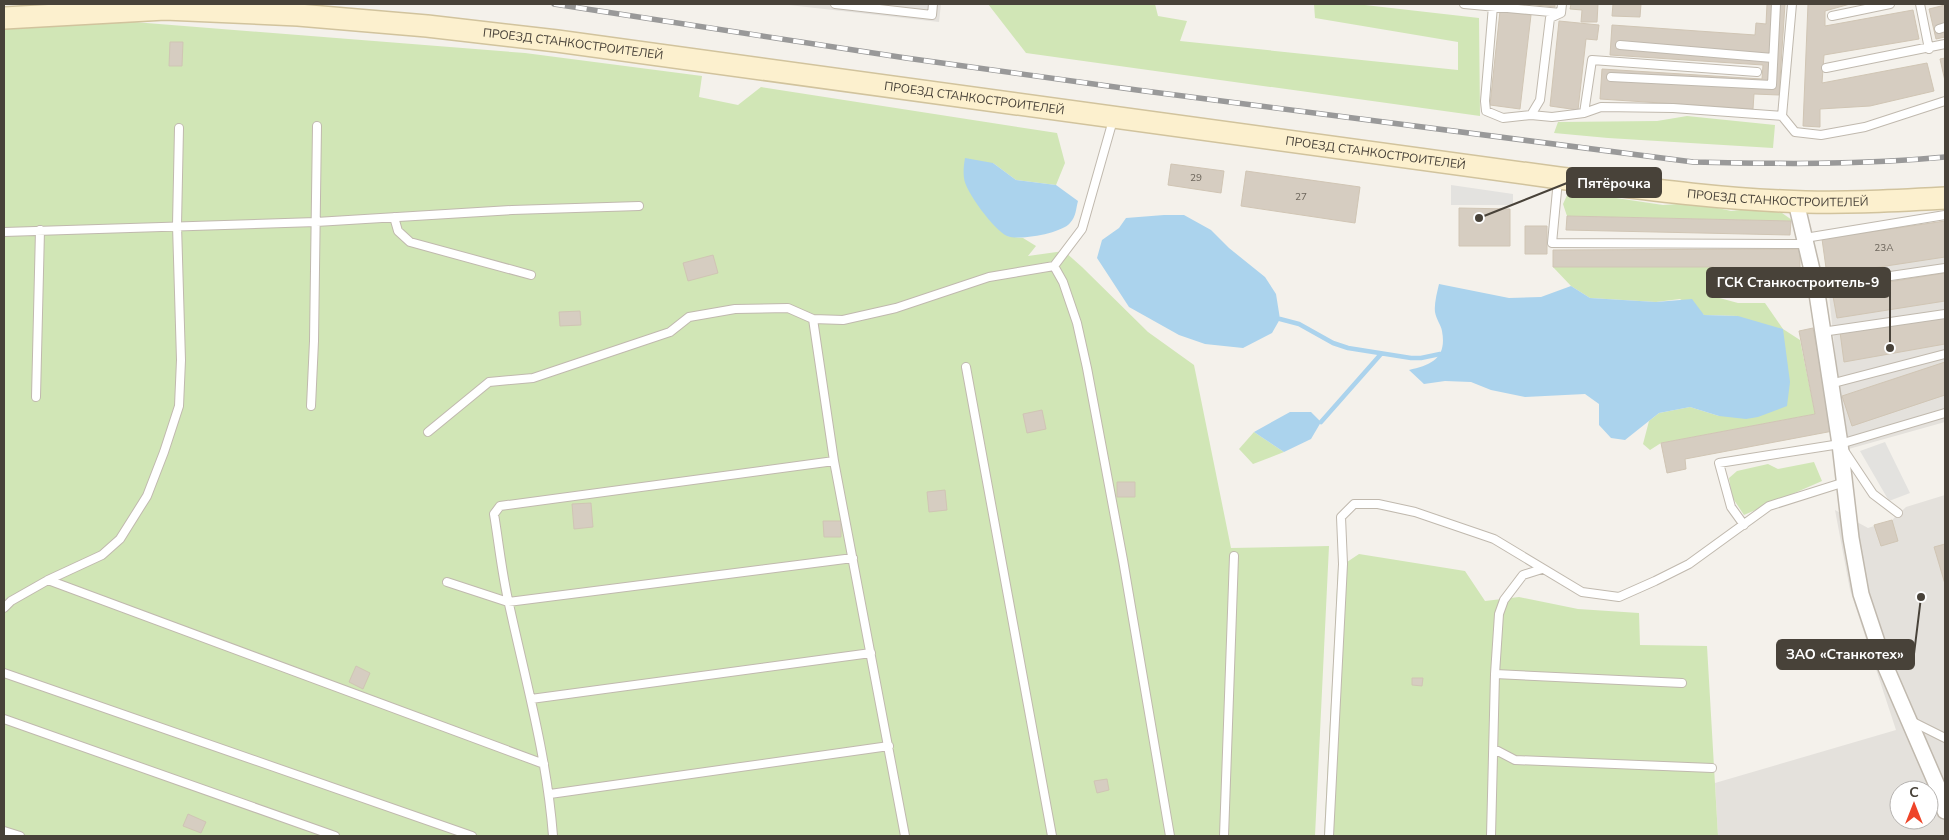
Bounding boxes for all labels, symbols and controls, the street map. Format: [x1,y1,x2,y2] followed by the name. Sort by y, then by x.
[482,25,664,63] street label: ПРОЕЗД СТАНКОСТРОИТЕЛЕЙ
[883,78,1065,118] street label: ПРОЕЗД СТАНКОСТРОИТЕЛЕЙ
[1285,133,1467,173] street label: ПРОЕЗД СТАНКОСТРОИТЕЛЕЙ
[1567,168,1661,197] callout: Пятёрочка
[1190,171,1202,185] house number: 29
[1577,174,1651,193] text: Пятёрочка
[1686,186,1869,210] street label: ПРОЕЗД СТАНКОСТРОИТЕЛЕЙ
[1295,190,1307,204] house number: 27
[1874,241,1894,255] house number: 23А
[1707,268,1890,297] callout: ГСК Станкостроитель-9
[1717,273,1879,292] text: ГСК Станкостроитель-9
[1777,640,1914,669] callout: ЗАО «Станкотех»
[1786,645,1904,664] text: ЗАО «Станкотех»
[1889,780,1939,830] north arrow
[1909,783,1919,802] text: С

